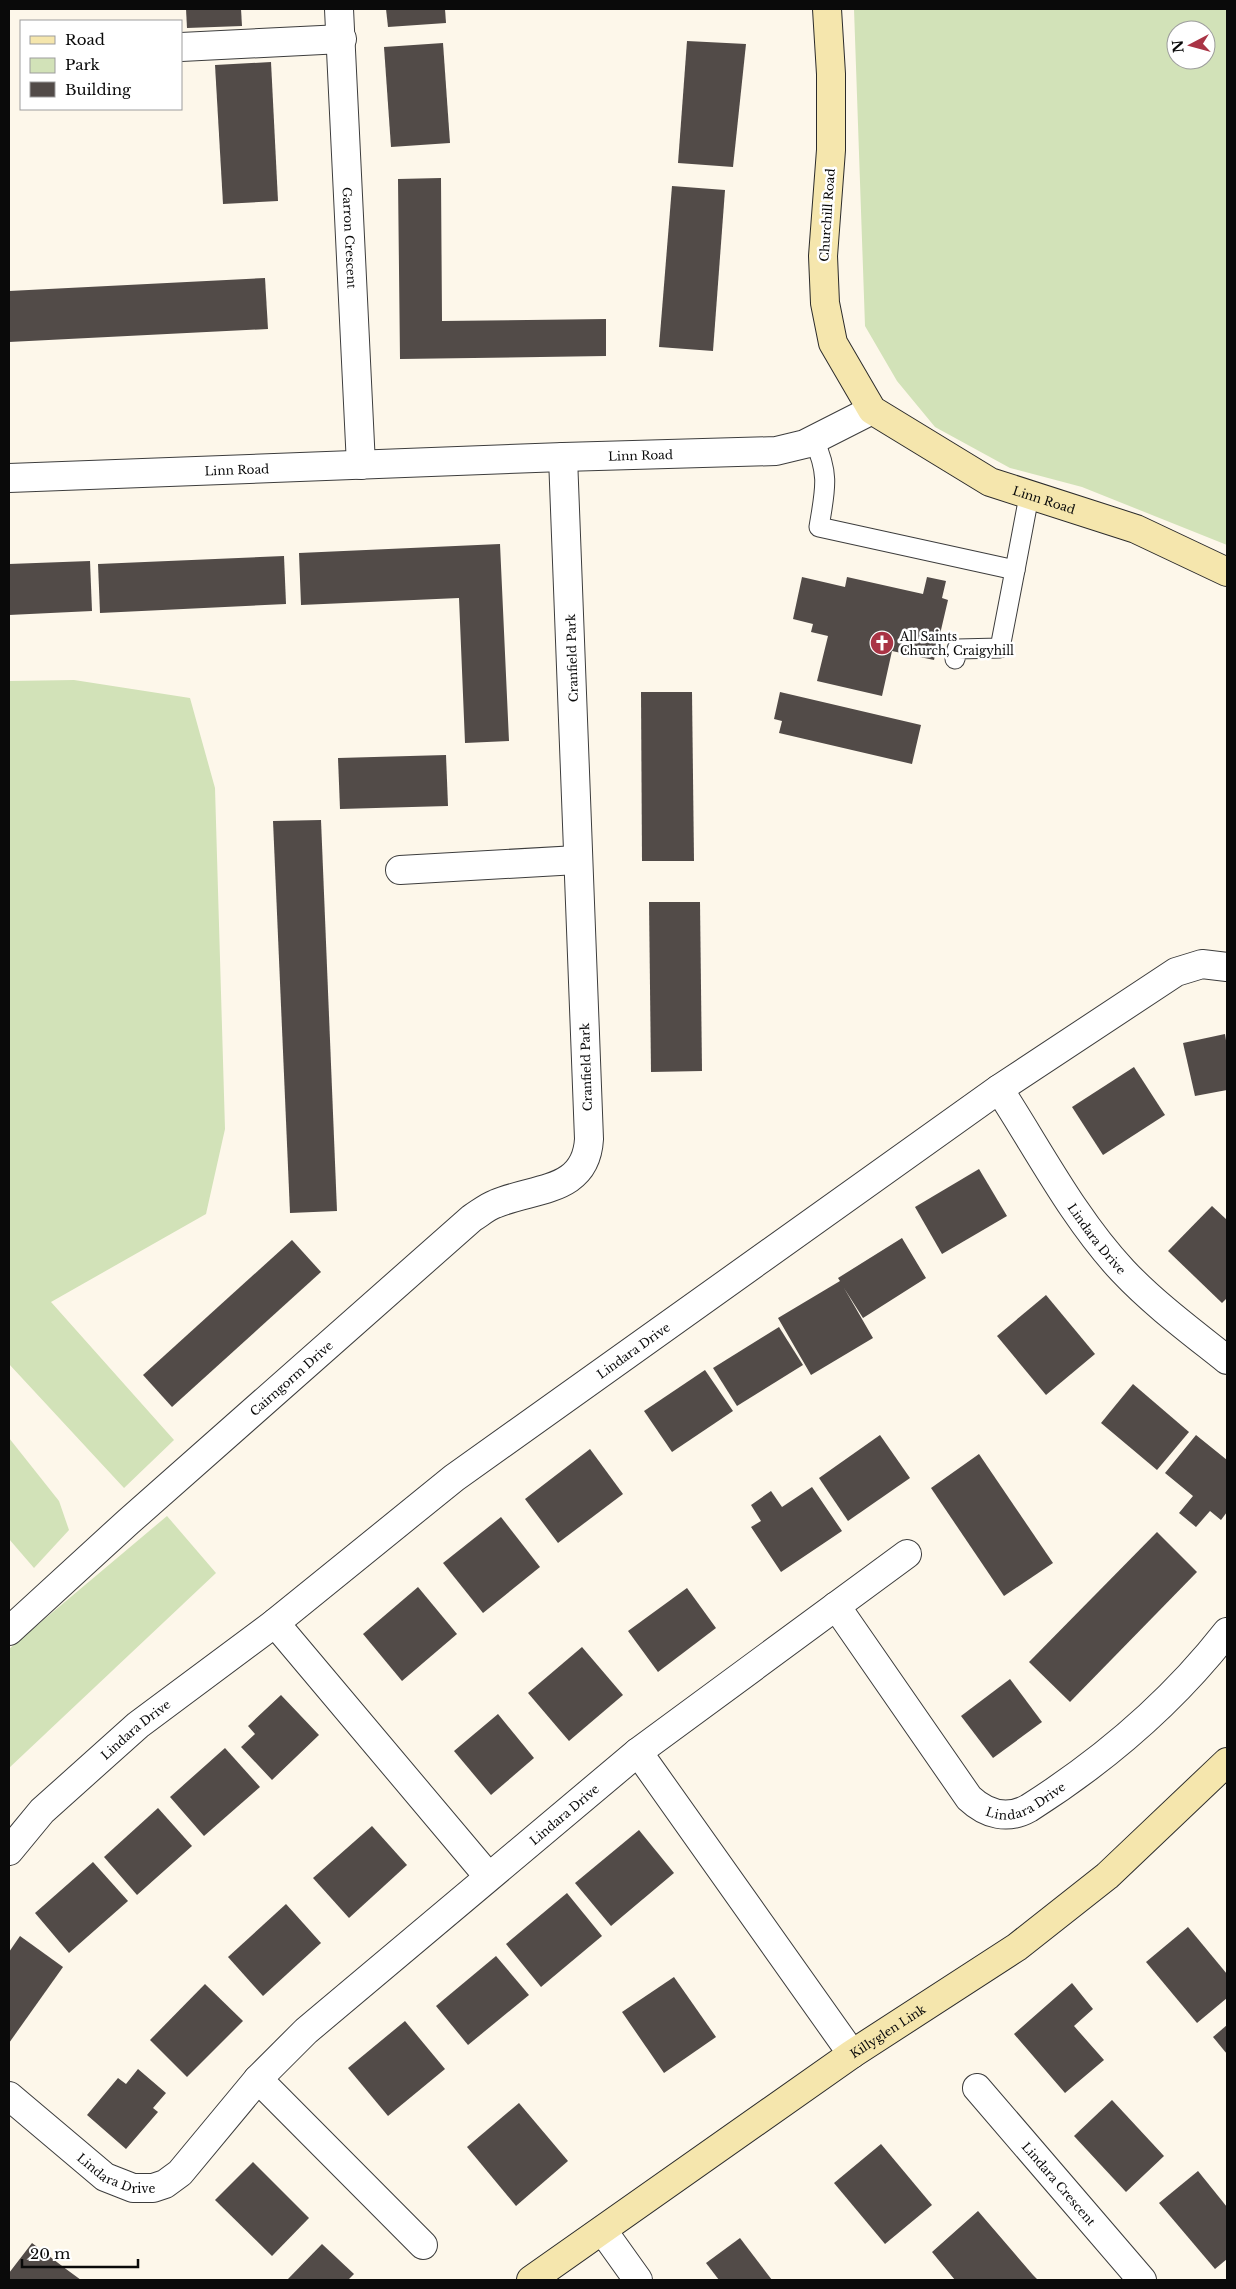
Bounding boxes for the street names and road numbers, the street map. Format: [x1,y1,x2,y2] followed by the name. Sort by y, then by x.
[816,168,838,262] street label: Churchill Road
[340,187,360,289] street label: Garron Crescent
[608,446,673,463] street label: Linn Road
[204,461,270,478] street label: Linn Road
[1011,482,1077,517] street label: Linn Road
[563,613,581,702] street label: Cranfield Park
[577,1022,595,1111] street label: Cranfield Park
[1065,1200,1130,1277] street label: Lindara Drive
[594,1319,673,1381] street label: Lindara Drive
[246,1337,336,1419] street label: Cairngorm Drive
[97,1696,173,1762] street label: Lindara Drive
[984,1779,1068,1822] street label: Lindara Drive
[526,1781,602,1848] street label: Lindara Drive
[847,2001,929,2061] street label: Killyglen Link
[1019,2139,1099,2229] street label: Lindara Crescent
[75,2150,155,2196] street label: Lindara Drive

